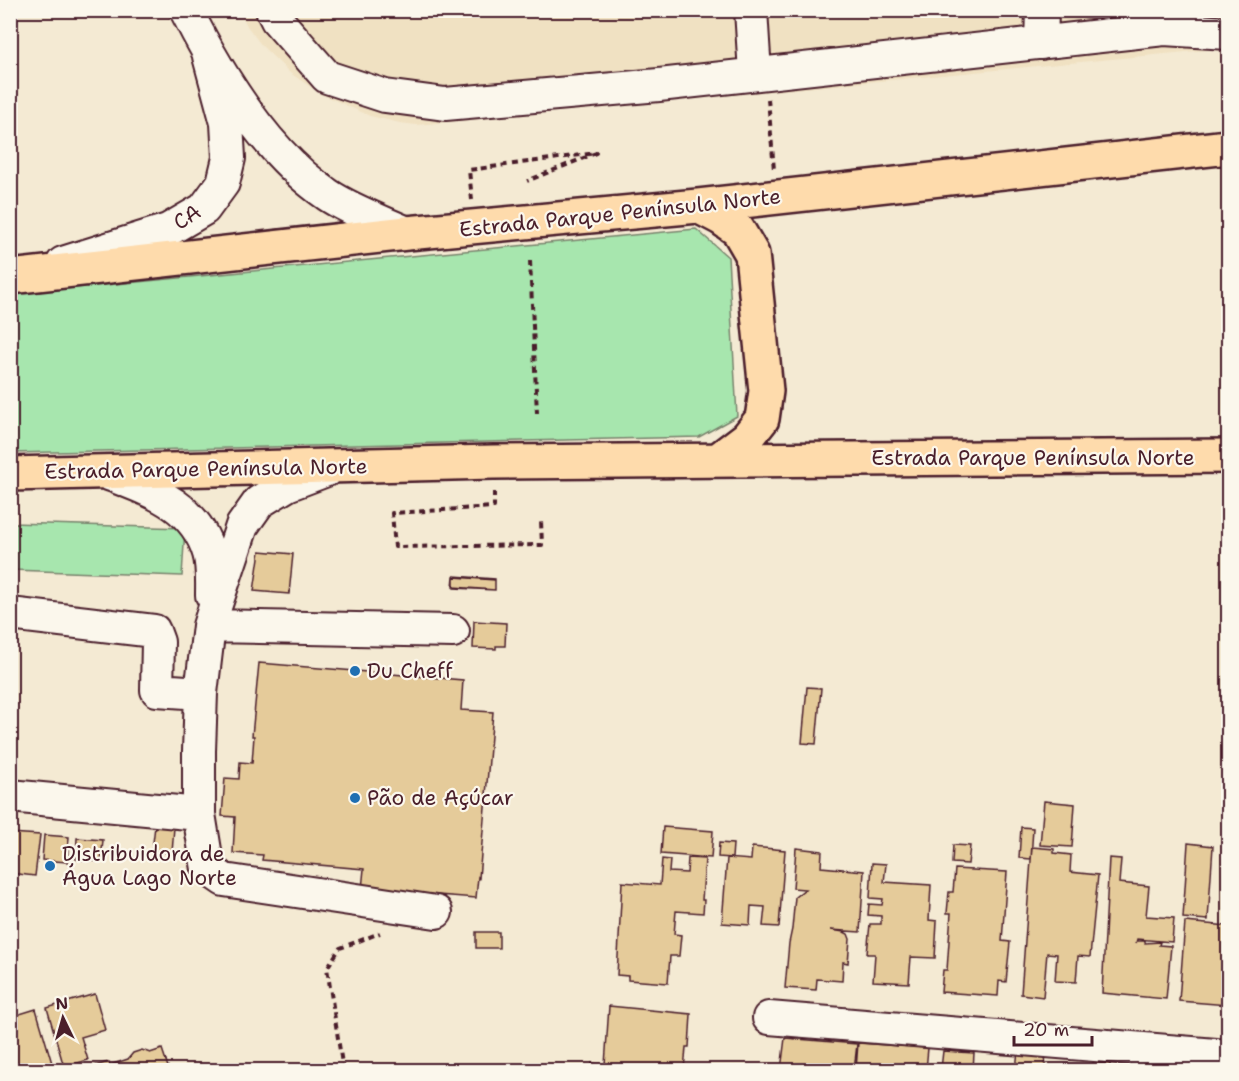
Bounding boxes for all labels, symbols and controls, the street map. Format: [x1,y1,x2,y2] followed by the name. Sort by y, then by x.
[458,182,782,244] street label: Estrada Parque Península Norte
[168,198,206,236] street label: CA
[871,444,1195,472] street label: Estrada Parque Península Norte
[44,452,368,486] street label: Estrada Parque Península Norte
[367,657,453,685] place label: Du Cheff
[348,664,362,678] marker: Du Cheff
[367,784,514,812] place label: Pão de Açúcar
[348,791,362,805] marker: Pão de Açúcar
[62,840,237,892] place label: Distribuidora de Água Lago Norte
[43,859,57,873] marker: Distribuidora de Água Lago Norte
[33,988,93,1048] north arrow
[55,993,69,1015] text: N
[1014,1009,1092,1047] scale bar
[1023,1018,1069,1042] text: 20 m

